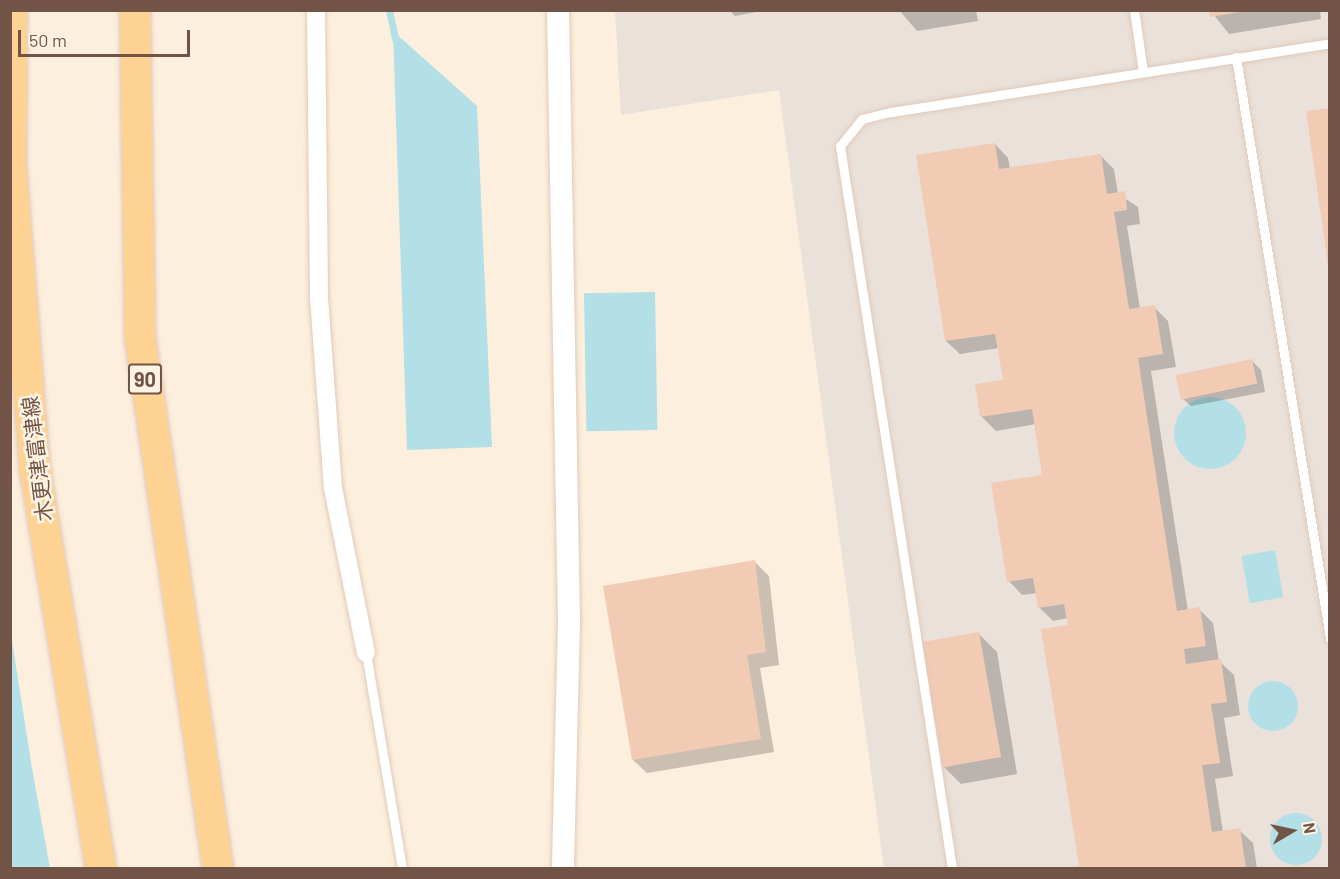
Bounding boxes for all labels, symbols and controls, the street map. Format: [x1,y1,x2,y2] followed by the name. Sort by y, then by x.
[21,18,194,56] scale bar
[29,29,67,51] text: 50 m
[127,362,163,396] road number: 90
[17,395,57,523] street label: 木更津富津線
[1262,801,1322,861] north arrow
[1300,821,1320,835] text: N

